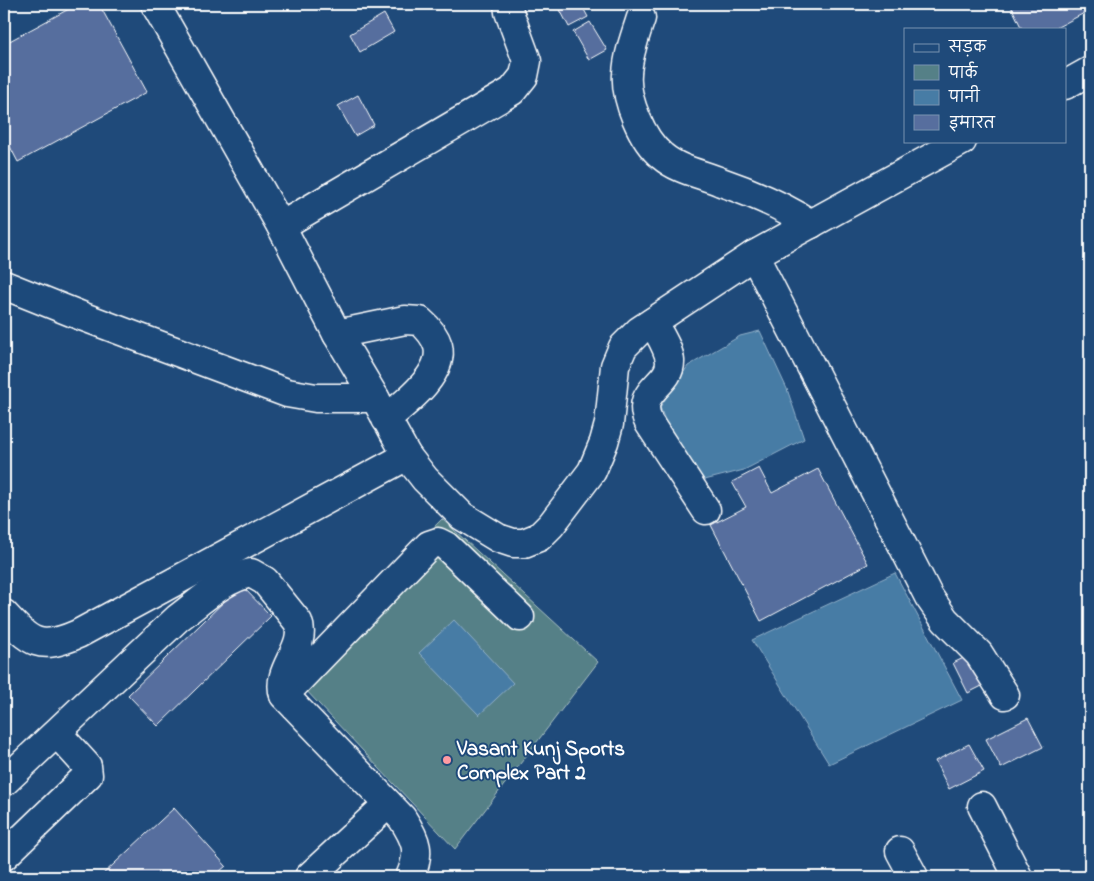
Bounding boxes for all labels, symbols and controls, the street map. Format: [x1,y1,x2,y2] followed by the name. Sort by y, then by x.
[904,28,1066,142] legend
[948,37,987,59] text: सड़क
[948,61,979,85] text: पार्क
[948,85,981,109] text: पानी
[949,113,996,135] text: इमारत
[456,735,625,789] place label: Vasant Kunj Sports Complex Part 2
[441,754,453,766] marker: Vasant Kunj Sports Complex Part 2

